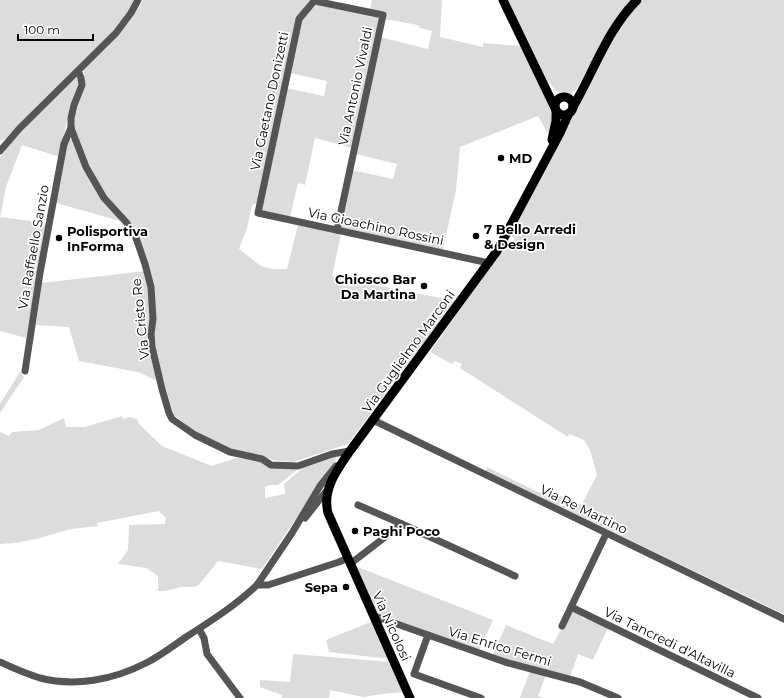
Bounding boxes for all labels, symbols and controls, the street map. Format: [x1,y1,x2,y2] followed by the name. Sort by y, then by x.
[18,16,93,42] scale bar
[24,22,60,37] text: 100 m
[335,25,375,147] street label: Via Antonio Vivaldi
[246,30,292,172] street label: Via Gaetano Donizetti
[509,150,532,166] place label: MD
[496,153,506,163] marker: MD
[14,184,52,310] street label: Via Raffaello Sanzio
[307,204,445,248] street label: Via Gioachino Rossini
[484,221,576,252] place label: 7 Bello Arredi & Design
[67,223,148,254] place label: Polisportiva InForma
[471,231,481,241] marker: 7 Bello Arredi & Design
[54,233,64,243] marker: Polisportiva InForma
[335,271,416,302] place label: Chiosco Bar Da Martina
[128,278,152,360] street label: Via Cristo Re
[419,281,429,291] marker: Chiosco Bar Da Martina
[358,287,458,415] street label: Via Guglielmo Marconi
[538,481,630,537] street label: Via Re Martino
[363,523,441,539] place label: Paghi Poco
[350,526,360,536] marker: Paghi Poco
[305,579,338,595] place label: Sepa
[341,582,351,592] marker: Sepa
[370,589,414,663] street label: Via Nicolosi
[602,603,738,681] street label: Via Tancredi d'Altavilla
[447,623,553,669] street label: Via Enrico Fermi

